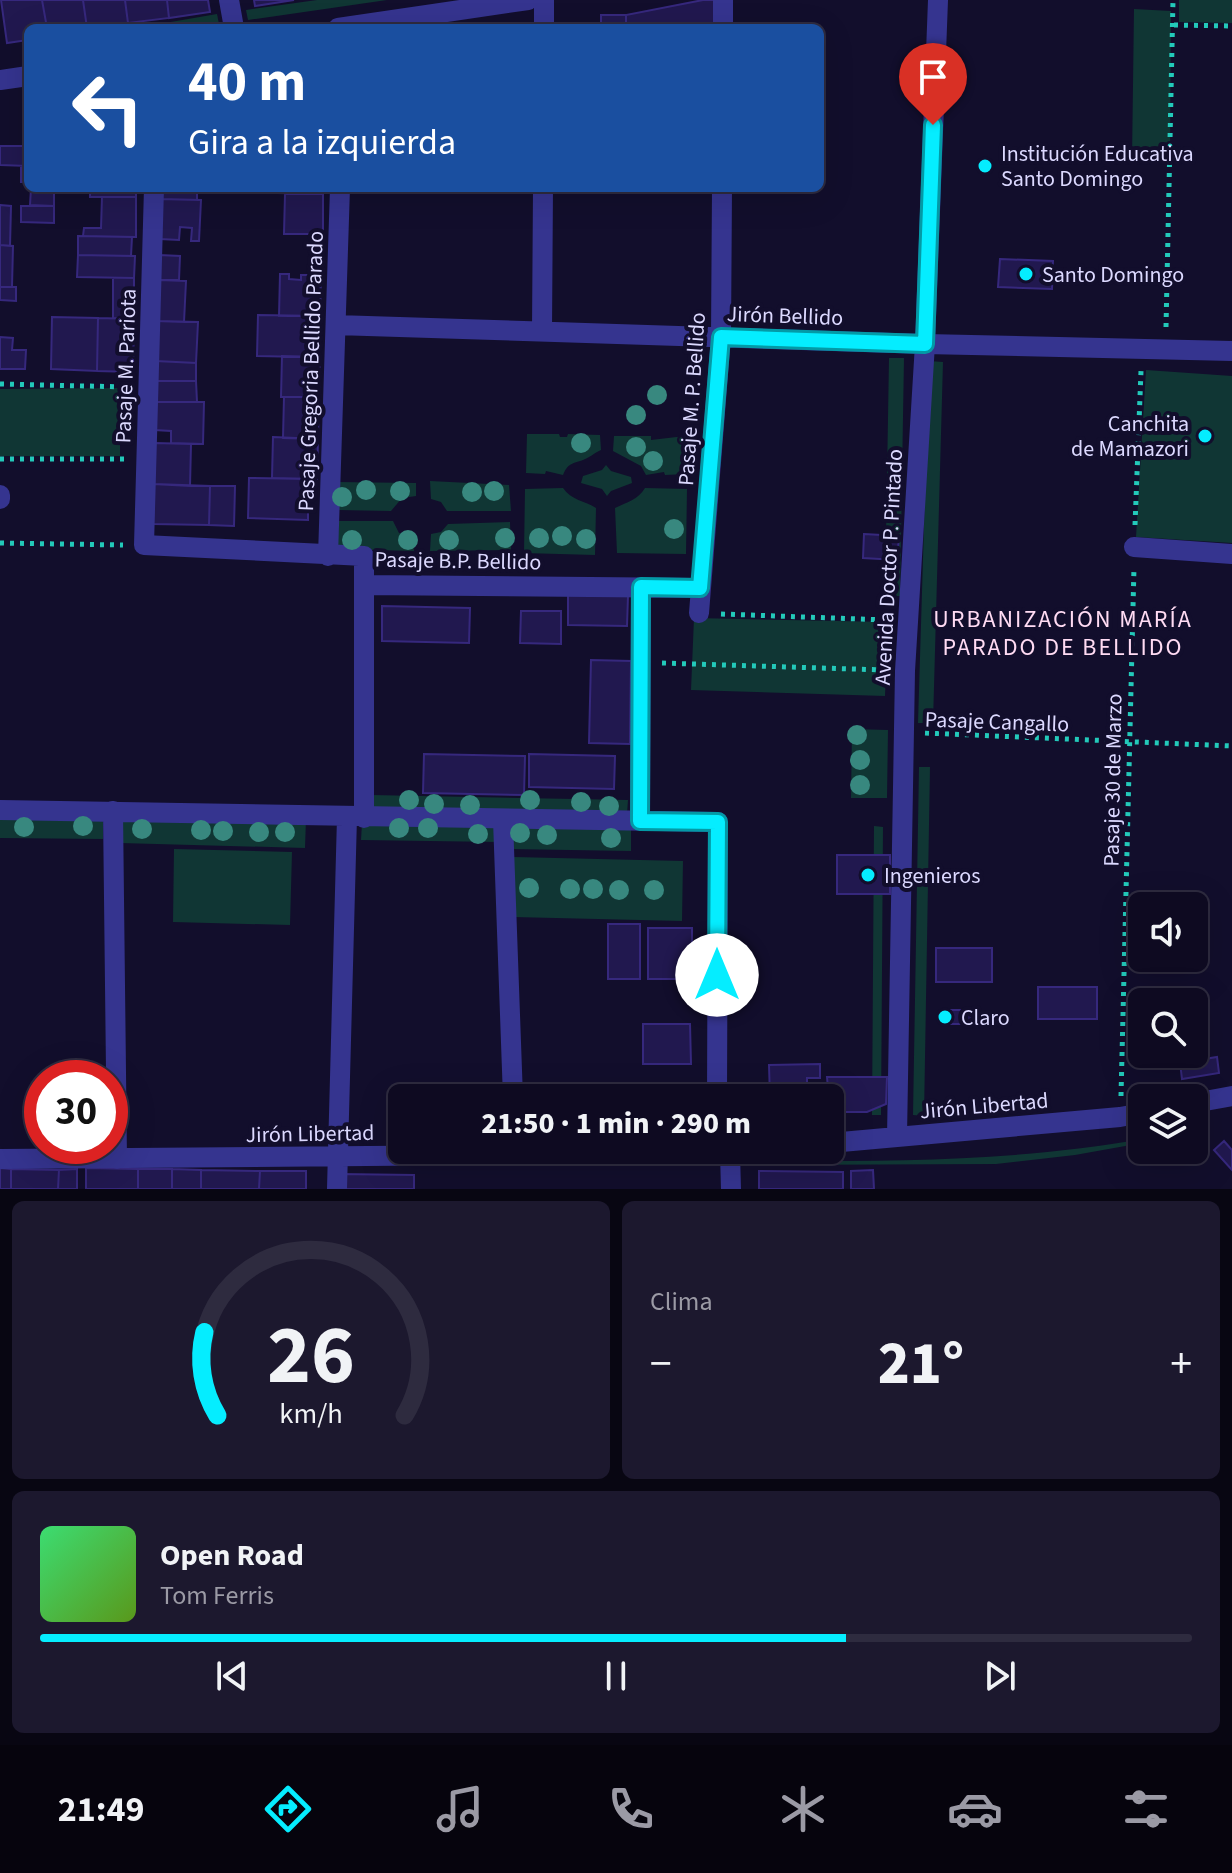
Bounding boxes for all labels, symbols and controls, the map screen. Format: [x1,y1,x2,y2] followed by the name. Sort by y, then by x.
[188,43,306,122] text: 40 m
[899,43,967,125] pin
[911,55,955,99] icon: arrive
[56,56,160,160] icon: left
[188,117,456,168] text: Gira a la izquierda
[1001,138,1194,195] place label: Institución Educativa Santo Domingo
[976,157,994,175] marker: Institución Educativa Santo Domingo
[290,230,332,512] street label: Pasaje Gregoria Bellido Parado
[1042,259,1184,291] place label: Santo Domingo
[1017,265,1035,283] marker: Santo Domingo
[107,288,145,444] street label: Pasaje M. Pariota
[726,298,844,334] street label: Jirón Bellido
[670,311,714,487] street label: Pasaje M. P. Bellido
[1071,408,1189,465] place label: Canchita de Mamazori
[1196,427,1214,445] marker: Canchita de Mamazori
[867,448,911,686] street label: Avenida Doctor P. Pintado
[374,544,542,578] street label: Pasaje B.P. Bellido
[933,602,1193,665] district label: URBANIZACIÓN MARÍA PARADO DE BELLIDO
[1095,693,1131,867] street label: Pasaje 30 de Marzo
[924,703,1070,741] street label: Pasaje Cangallo
[884,860,980,892] place label: Ingenieros
[859,866,877,884] marker: Ingenieros
[1128,892,1208,1164] map controls
[1128,892,1208,972] button: sound
[675,933,759,1017] position arrow
[1128,988,1208,1068] button: search
[961,1002,1010,1034] place label: Claro
[936,1008,954,1026] marker: Claro
[24,1060,128,1164] speed limit sign: 30
[919,1084,1050,1128] street label: Jirón Libertad
[1128,1084,1208,1164] button: layers
[481,1102,751,1145] text: 21:50 · 1 min · 290 m
[245,1117,375,1151] street label: Jirón Libertad
[650,1283,713,1320] text: Clima
[267,1297,355,1415] text: 26
[878,1322,964,1407] text: 21°
[650,1333,672,1396] text: −
[1170,1333,1192,1396] text: +
[279,1394,343,1434] text: km/h
[160,1534,304,1577] text: Open Road
[160,1577,274,1614] text: Tom Ferris
[210,1654,254,1698] icon: previous
[594,1654,638,1698] icon: pause
[978,1654,1022,1698] icon: next
[260,1781,316,1837] icon: directions
[432,1781,488,1837] icon: music
[603,1781,659,1837] icon: phone
[775,1781,831,1837] icon: climate
[947,1781,1003,1837] icon: car
[1118,1781,1174,1837] icon: filters
[58,1784,145,1835] text: 21:49

